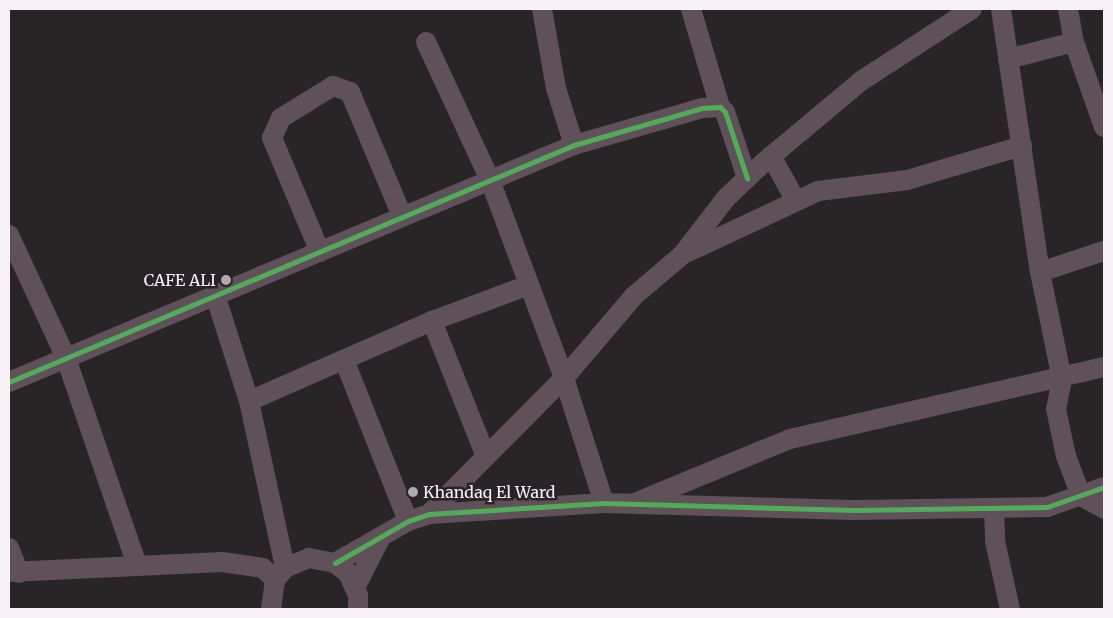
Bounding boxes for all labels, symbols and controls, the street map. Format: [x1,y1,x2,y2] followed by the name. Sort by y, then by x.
[144,270,216,290] place label: CAFE ALI
[220,274,232,286] marker: CAFE ALI
[423,482,555,502] place label: Khandaq El Ward
[407,486,419,498] marker: Khandaq El Ward

